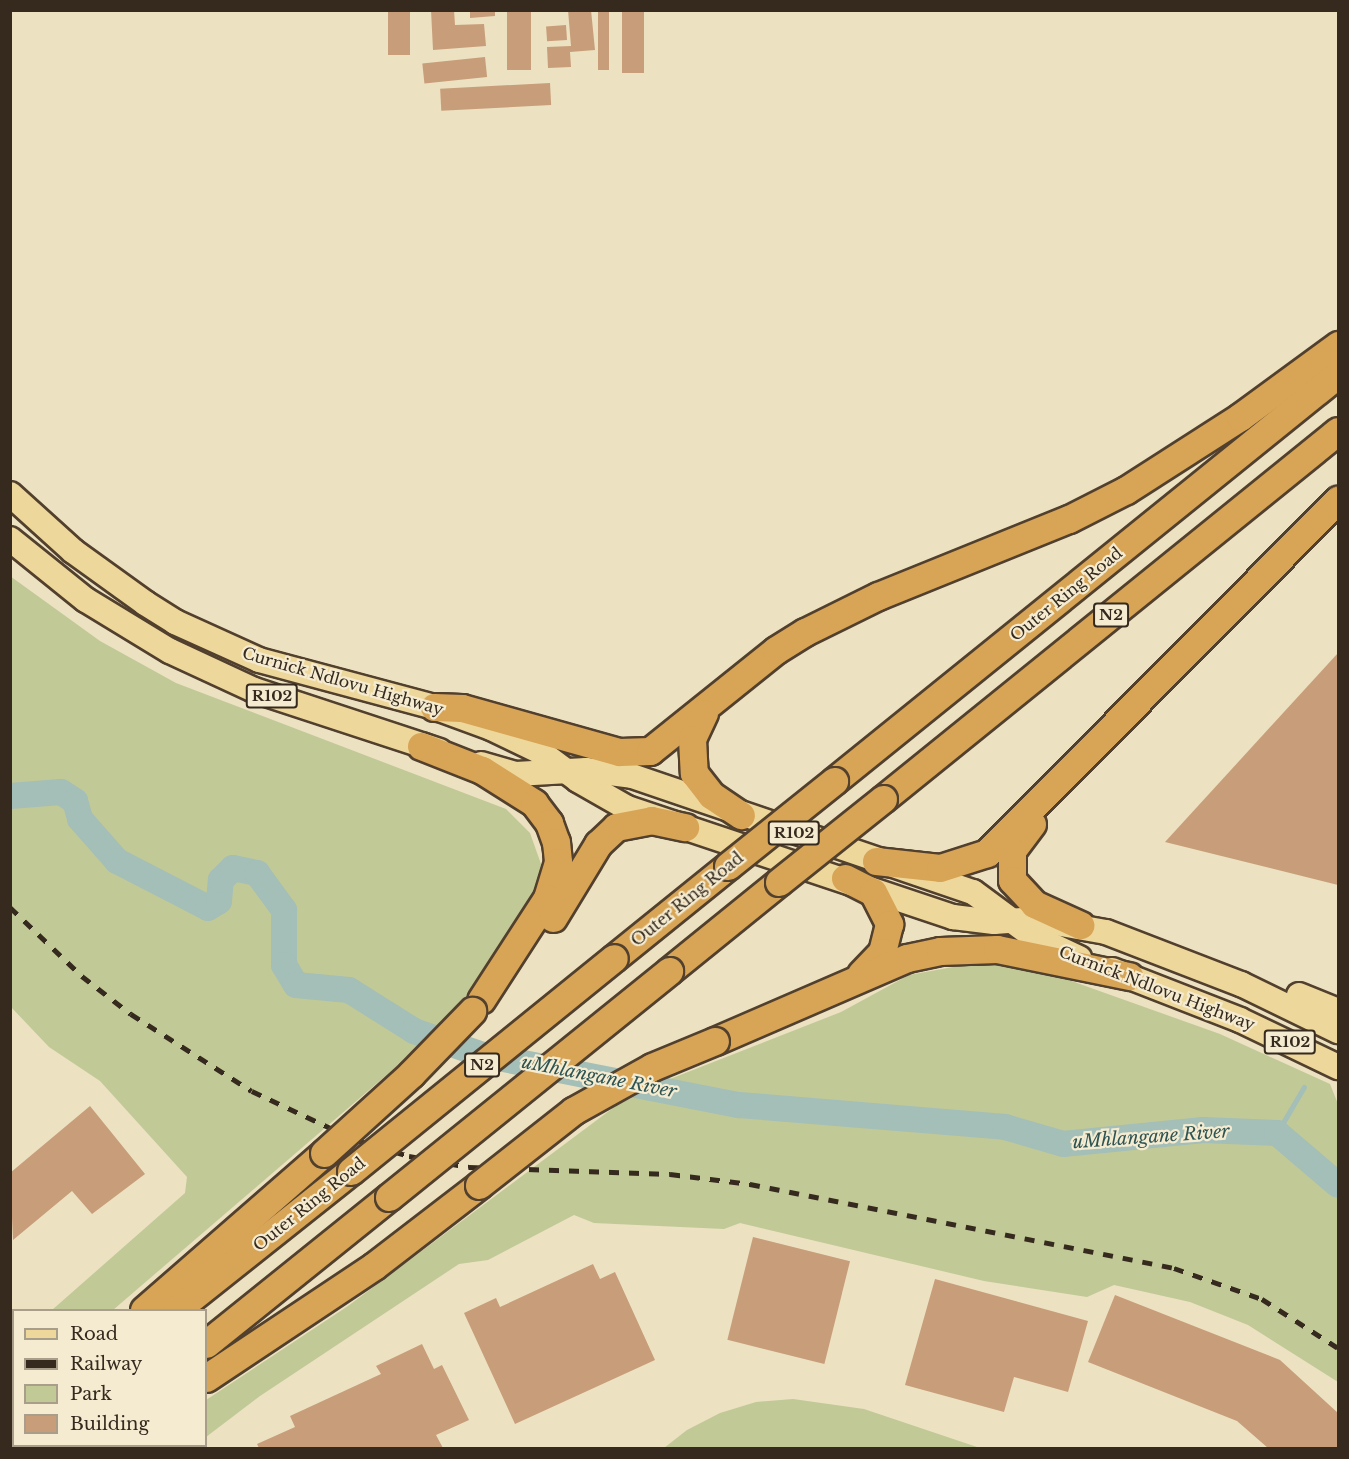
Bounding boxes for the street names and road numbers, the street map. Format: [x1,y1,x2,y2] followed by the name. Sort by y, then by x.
[1006,543,1126,645] street label: Outer Ring Road
[1093,603,1129,627] road number: N2
[240,643,446,719] street label: Curnick Ndlovu Highway
[245,684,299,708] road number: R102
[767,821,821,845] road number: R102
[627,848,747,950] street label: Outer Ring Road
[1056,942,1258,1034] street label: Curnick Ndlovu Highway
[1263,1030,1317,1054] road number: R102
[464,1053,500,1077] road number: N2
[249,1153,369,1255] street label: Outer Ring Road

